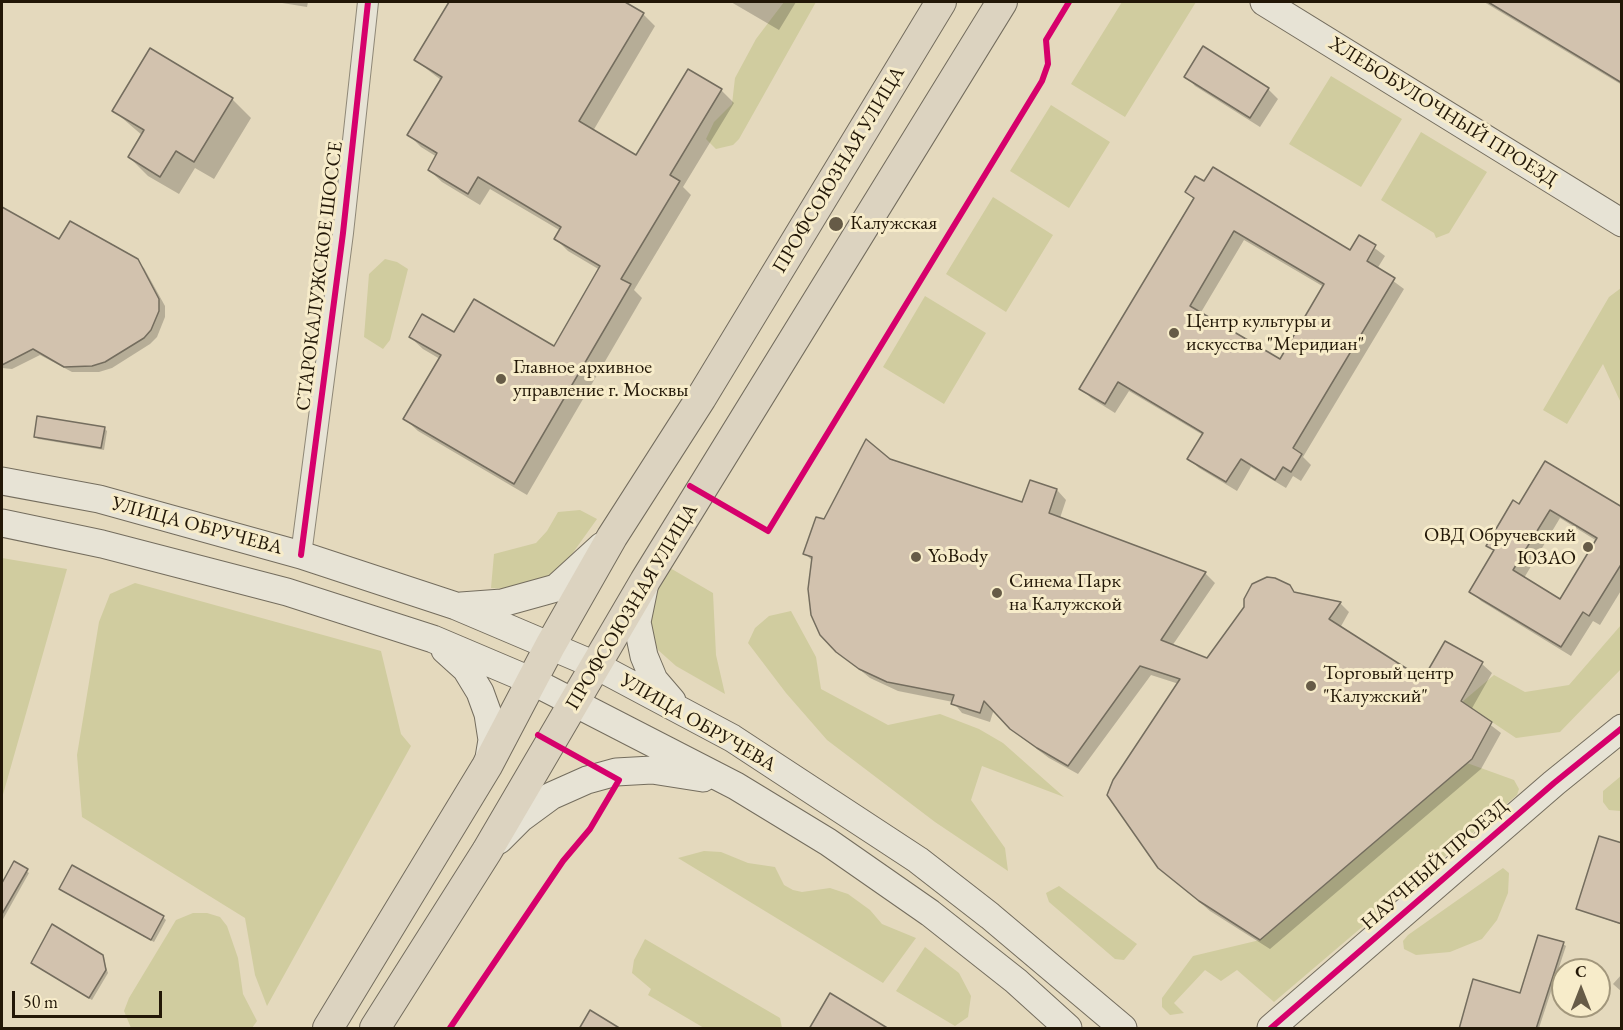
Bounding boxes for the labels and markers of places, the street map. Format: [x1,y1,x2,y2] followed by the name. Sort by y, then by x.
[850,212,937,236] place label: Калужская
[827,215,845,233] marker: Калужская
[1186,310,1364,357] place label: Центр культуры и искусства "Меридиан"
[1167,326,1181,340] marker: Центр культуры и искусства "Меридиан"
[513,356,689,403] place label: Главное архивное управление г. Москвы
[494,372,508,386] marker: Главное архивное управление г. Москвы
[1424,524,1576,571] place label: ОВД Обручевский ЮЗАО
[1581,540,1595,554] marker: ОВД Обручевский ЮЗАО
[928,545,988,569] place label: YoBody
[909,550,923,564] marker: YoBody
[1009,570,1122,617] place label: Синема Парк на Калужской
[990,586,1004,600] marker: Синема Парк на Калужской
[1323,662,1454,709] place label: Торговый центр "Калужский"
[1304,679,1318,693] marker: Торговый центр "Калужский"

